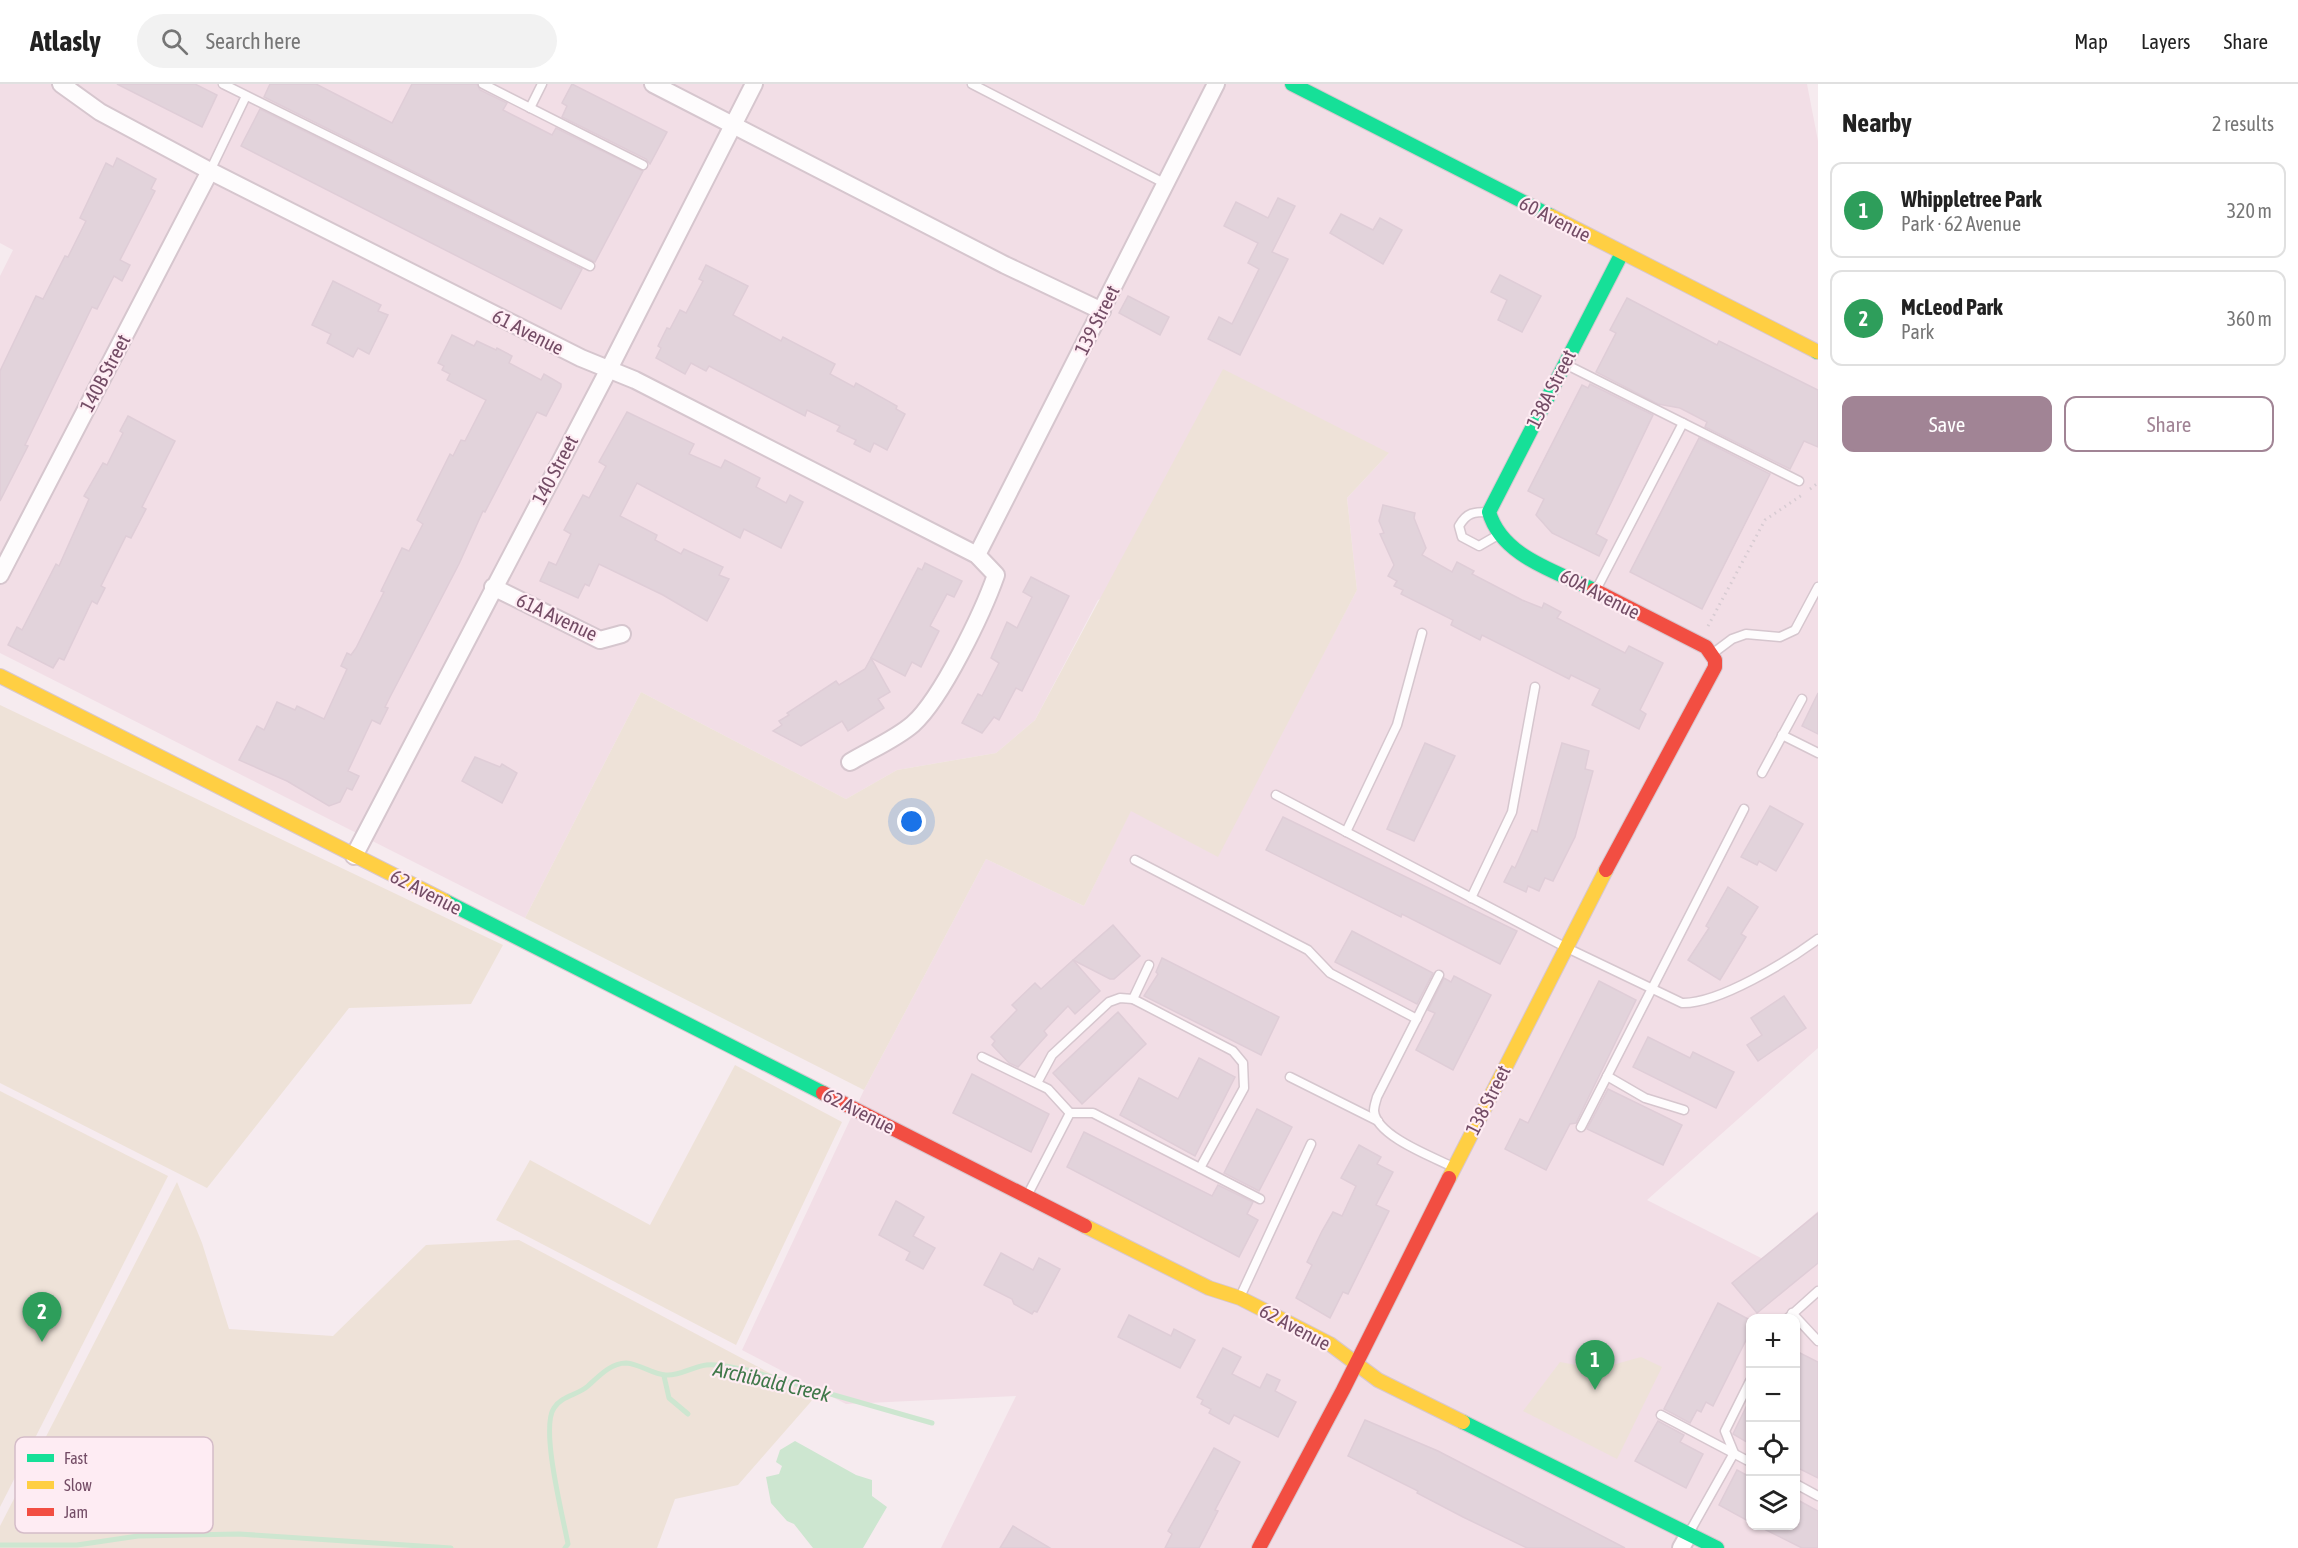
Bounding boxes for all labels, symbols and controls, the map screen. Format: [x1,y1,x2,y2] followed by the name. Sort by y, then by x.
[137,14,557,68] search box
[30,25,101,57] text: Atlasly
[158,25,191,58] icon: search
[206,28,301,54] text: Search here
[2074,29,2108,53] text: Map
[2141,29,2191,53] text: Layers
[2224,29,2268,53] text: Share
[1842,108,1912,138] text: Nearby
[2212,112,2274,135] text: 2 results
[1901,186,2042,212] text: Whippletree Park
[1516,191,1595,246] street label: 60 Avenue
[1859,199,1868,222] text: 1
[2227,199,2272,222] text: 320 m
[1901,212,2021,235] text: Park · 62 Avenue
[1069,281,1124,358] street label: 139 Street
[1901,294,2003,320] text: McLeod Park
[489,304,568,359] street label: 61 Avenue
[1859,307,1868,330] text: 2
[2227,307,2272,330] text: 360 m
[1901,320,1934,343] text: Park
[75,330,135,415] street label: 140B Street
[1521,346,1580,432] street label: 138A Street
[1842,396,2052,452] button: Save
[2064,396,2274,452] button: Share
[527,431,582,508] street label: 140 Street
[1556,564,1644,623] street label: 60A Avenue
[513,588,601,645] street label: 61A Avenue
[897,807,926,836] your location
[387,864,466,919] street label: 62 Avenue
[1460,1061,1515,1138] street label: 138 Street
[820,1083,899,1138] street label: 62 Avenue
[22,1292,62,1342] pin: 2
[1256,1298,1335,1355] street label: 62 Avenue
[1746,1314,1800,1530] map controls
[1746,1314,1800,1368] button: +
[1576,1340,1614,1390] pin: 1
[710,1356,834,1406] water label: Archibald Creek
[1746,1368,1800,1422] button: −
[1746,1422,1800,1476] button: locate
[15,1437,213,1533] legend
[64,1449,88,1467] text: Fast
[64,1476,92,1494] text: Slow
[1746,1476,1800,1530] button: layers
[64,1503,88,1521] text: Jam

